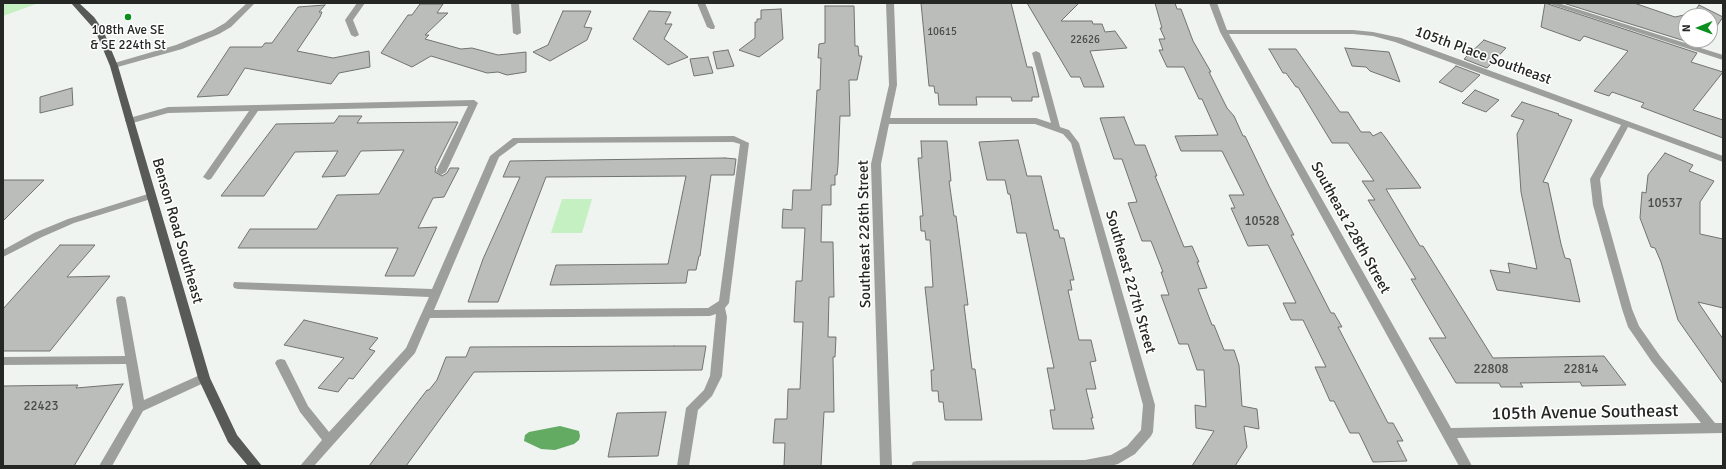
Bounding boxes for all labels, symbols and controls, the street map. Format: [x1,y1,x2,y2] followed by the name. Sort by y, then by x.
[1678,8,1718,48] north arrow
[123,12,133,22] marker: 108th Ave SE & SE 224th St
[90,23,166,54] place label: 108th Ave SE & SE 224th St
[1412,23,1554,89] street label: 105th Place Southeast
[1680,24,1693,32] text: N
[927,25,957,39] house number: 10615
[1070,33,1100,47] house number: 22626
[148,156,206,306] street label: Benson Road Southeast
[1306,159,1394,297] street label: Southeast 228th Street
[855,160,875,308] street label: Southeast 226th Street
[1647,196,1683,212] house number: 10537
[1101,208,1159,356] street label: Southeast 227th Street
[1244,214,1280,230] house number: 10528
[1473,362,1509,378] house number: 22808
[1563,362,1599,378] house number: 22814
[23,399,59,415] house number: 22423
[1491,401,1679,425] street label: 105th Avenue Southeast

